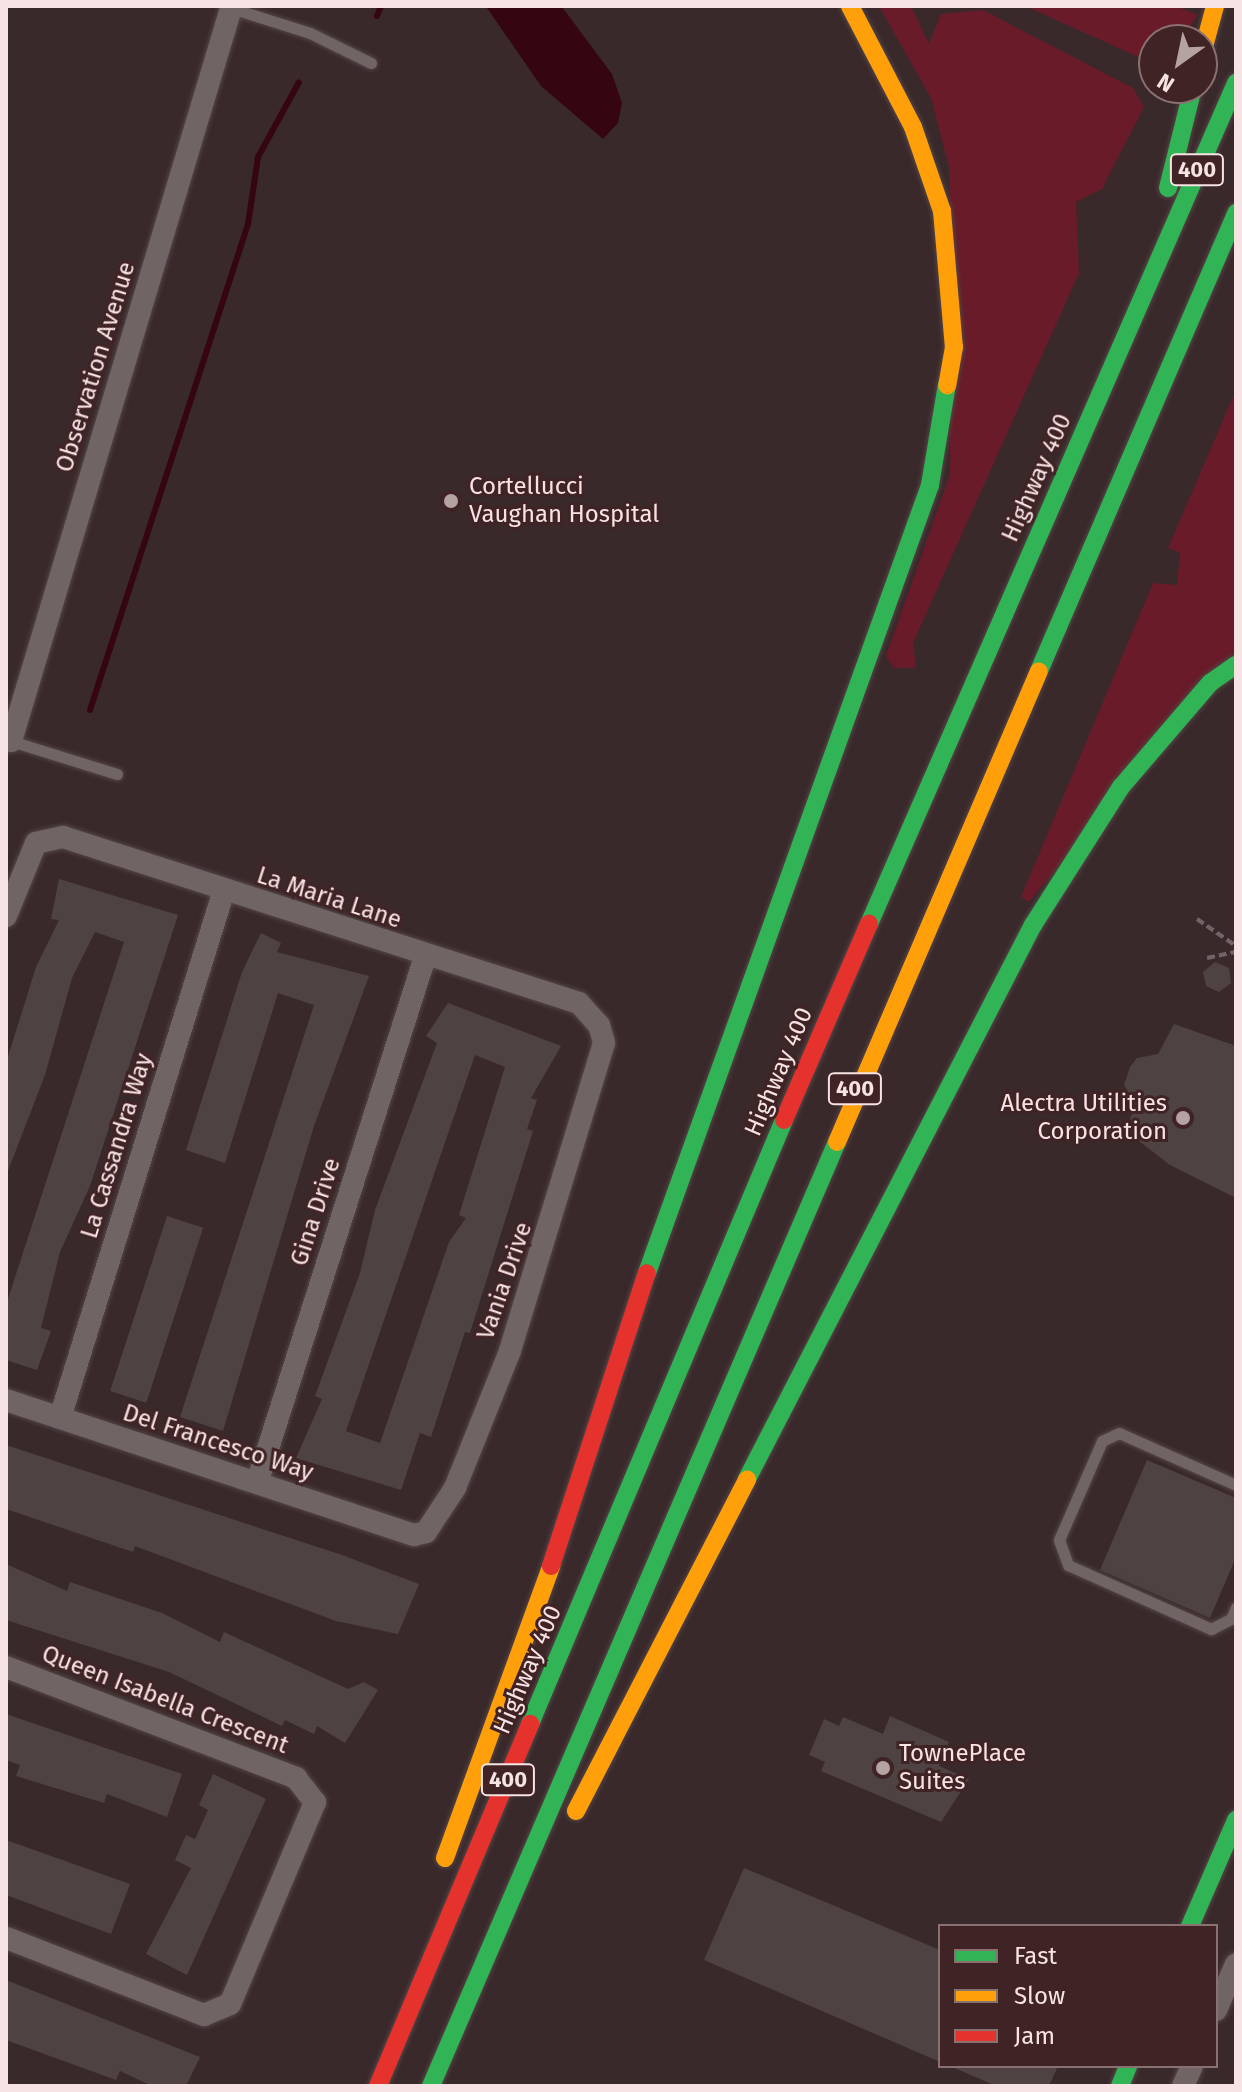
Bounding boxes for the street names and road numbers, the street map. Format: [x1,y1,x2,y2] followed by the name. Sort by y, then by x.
[1169,152,1225,188] road number: 400
[50,258,142,476] street label: Observation Avenue
[996,410,1078,546] street label: Highway 400
[253,861,405,935] street label: La Maria Lane
[739,1003,819,1141] street label: Highway 400
[75,1050,159,1242] street label: La Cassandra Way
[827,1071,883,1107] road number: 400
[285,1154,347,1270] street label: Gina Drive
[472,1219,538,1343] street label: Vania Drive
[119,1399,317,1487] street label: Del Francesco Way
[488,1601,568,1739] street label: Highway 400
[38,1640,292,1760] street label: Queen Isabella Crescent
[480,1762,536,1798] road number: 400

